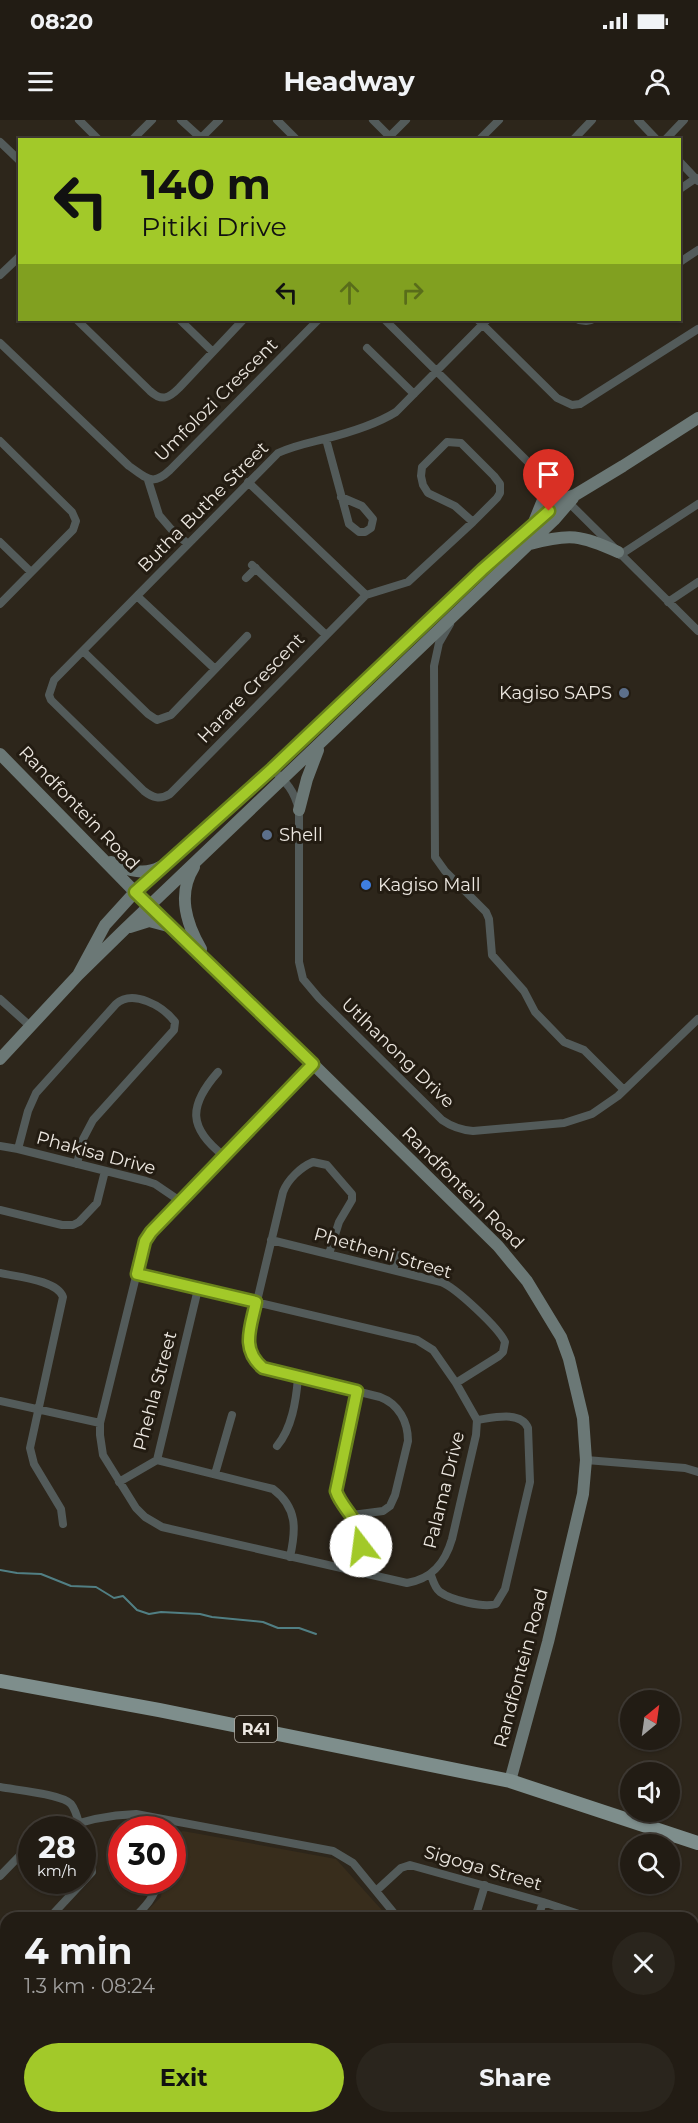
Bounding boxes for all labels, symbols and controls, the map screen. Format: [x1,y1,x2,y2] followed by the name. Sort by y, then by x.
[30,8,93,35] text: 08:20
[24,65,57,98] icon: menu
[283,65,415,98] text: Headway
[641,65,674,98] icon: person
[141,158,271,210] text: 140 m
[42,162,120,240] icon: left
[141,210,287,243] text: Pitiki Drive
[270,276,303,309] icon: left
[333,276,366,309] icon: ahead
[396,276,429,309] icon: right
[150,334,282,466] street label: Umfolozi Crescent
[133,437,273,577] street label: Butha Buthe Street
[523,449,574,511] pin
[532,458,565,491] icon: arrive
[193,628,309,748] street label: Harare Crescent
[499,682,612,704] place label: Kagiso SAPS
[617,686,631,700] marker: Kagiso SAPS
[14,741,144,875] street label: Randfontein Road
[279,824,323,846] place label: Shell
[260,828,274,842] marker: Shell
[378,874,481,896] place label: Kagiso Mall
[359,878,373,892] marker: Kagiso Mall
[337,993,459,1113] street label: Utlhanong Drive
[397,1122,529,1254] street label: Randfontein Road
[34,1127,158,1180] street label: Phakisa Drive
[311,1223,455,1283] street label: Phetheni Street
[128,1329,182,1453] street label: Phehla Street
[419,1429,469,1551] street label: Palama Drive
[329,1514,393,1578] position arrow
[489,1586,553,1750] street label: Randfontein Road
[620,1690,680,1750] north arrow
[620,1690,680,1894] map controls
[235,1716,277,1742] road number: R41
[620,1762,680,1822] button: sound
[108,1816,186,1894] speed limit sign: 30
[38,1829,76,1866] text: 28
[620,1834,680,1894] button: search
[422,1841,544,1895] street label: Sigoga Street
[37,1861,77,1880] text: km/h
[24,1929,132,1973] text: 4 min
[612,1932,675,1995] button: close
[24,1974,155,1998] text: 1.3 km · 08:24
[24,2043,344,2112] button: Exit
[356,2043,675,2112] button: Share

